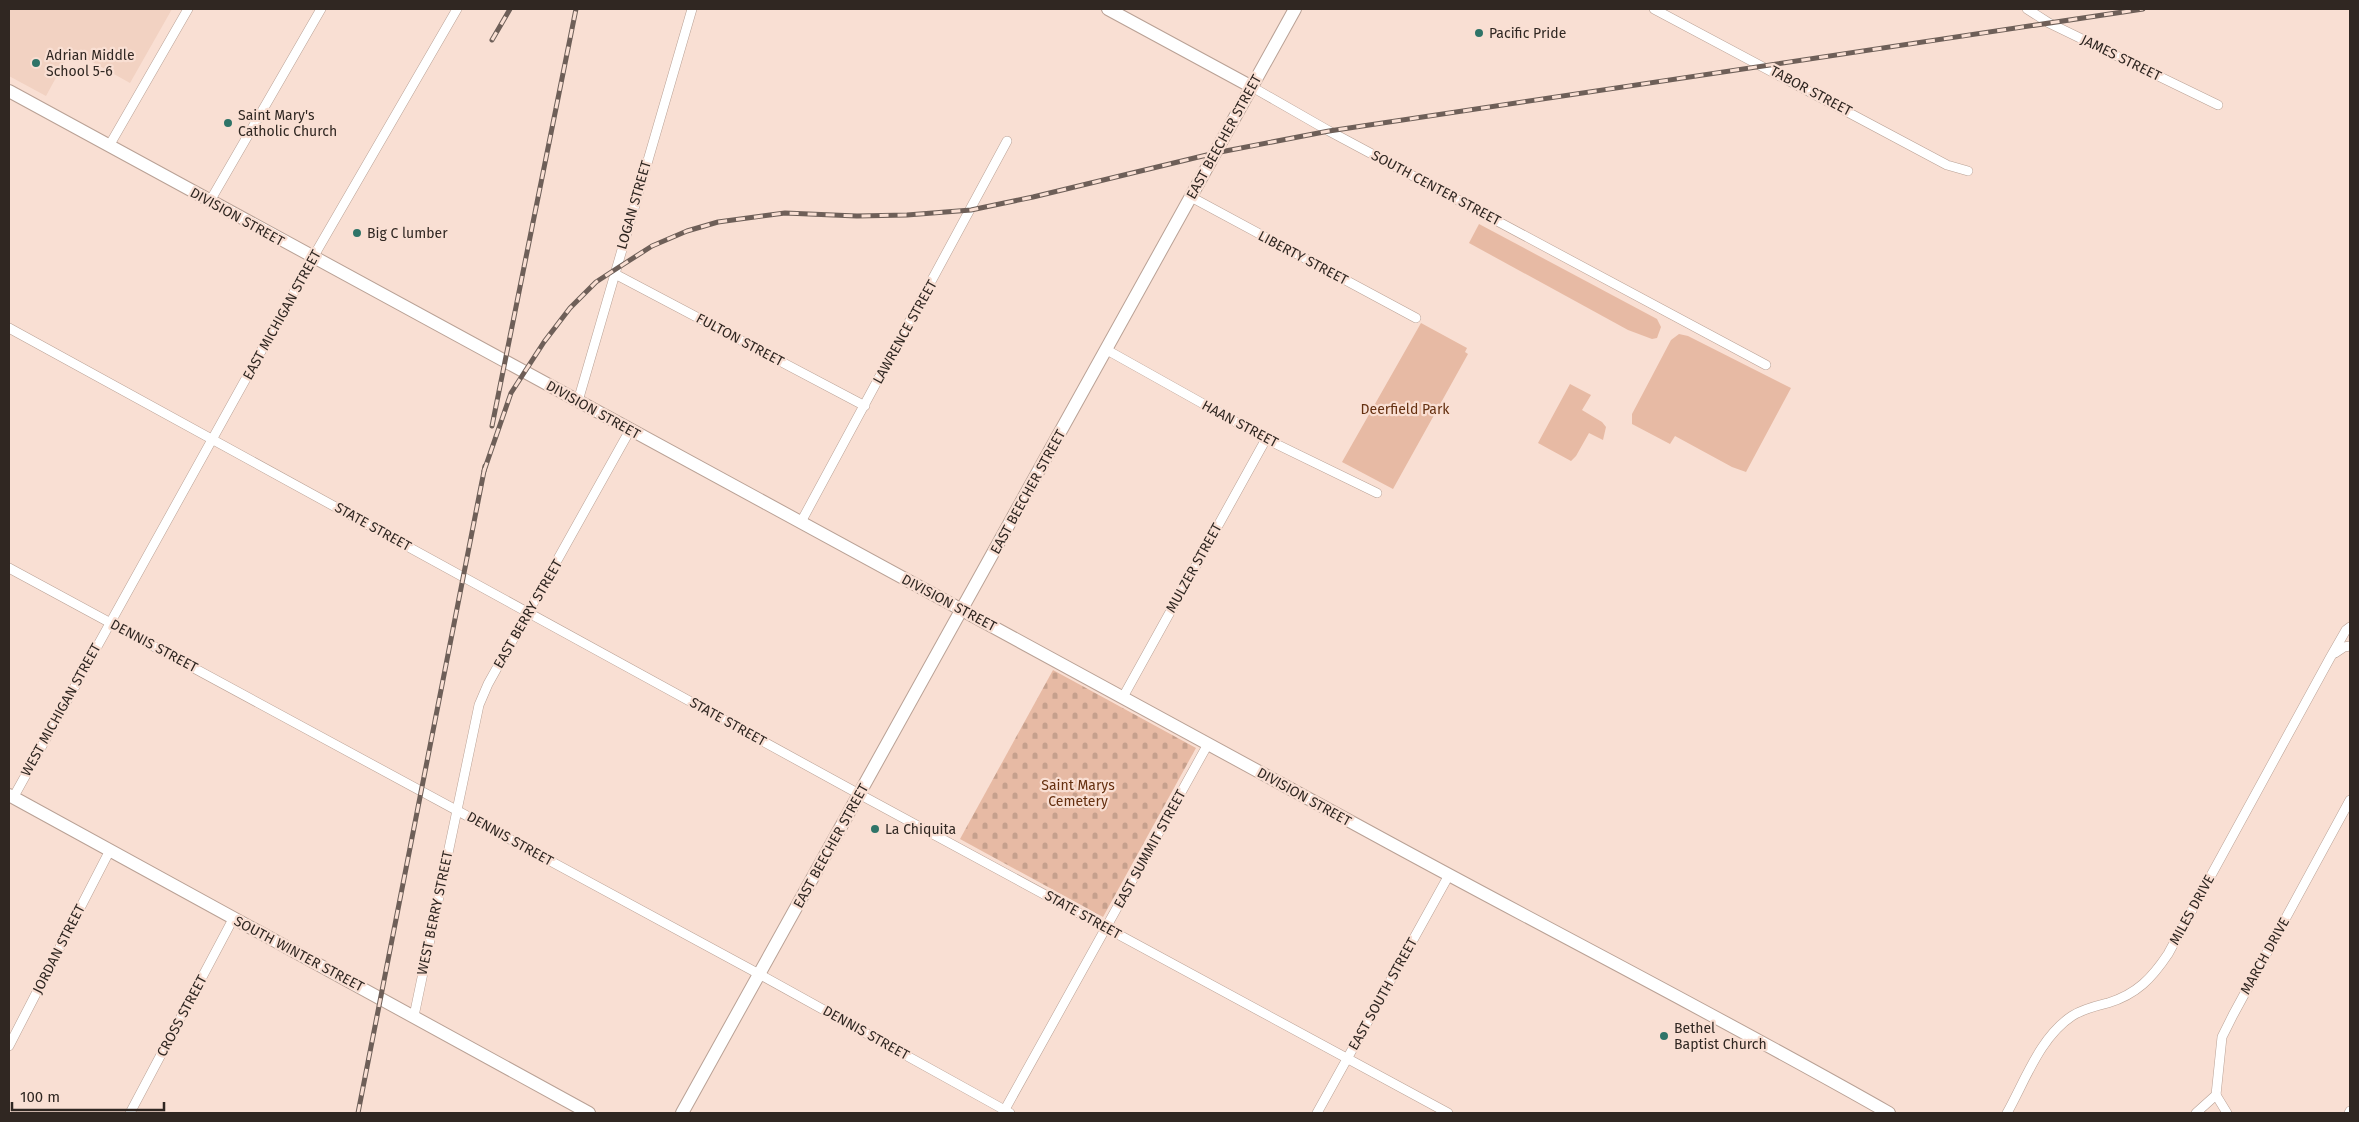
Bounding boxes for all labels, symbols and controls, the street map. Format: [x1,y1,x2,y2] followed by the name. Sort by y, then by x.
[1489,25,1566,42] place label: Pacific Pride
[1473,27,1485,39] marker: Pacific Pride
[2078,31,2165,85] street label: JAMES STREET
[46,47,135,80] place label: Adrian Middle School 5-6
[30,57,42,69] marker: Adrian Middle School 5-6
[1767,62,1855,120] street label: TABOR STREET
[1183,71,1266,202] street label: EAST BEECHER STREET
[238,107,337,140] place label: Saint Mary's Catholic Church
[222,117,234,129] marker: Saint Mary's Catholic Church
[1368,147,1504,230] street label: SOUTH CENTER STREET
[613,158,655,251] street label: LOGAN STREET
[187,184,288,250] street label: DIVISION STREET
[367,225,448,242] place label: Big C lumber
[351,227,363,239] marker: Big C lumber
[1255,227,1351,289] street label: LIBERTY STREET
[239,247,325,383] street label: EAST MICHIGAN STREET
[869,276,941,387] street label: LAWRENCE STREET
[693,310,787,371] street label: FULTON STREET
[543,377,644,443] street label: DIVISION STREET
[1199,397,1282,452] street label: HAAN STREET
[1360,401,1450,418] park label: Deerfield Park
[987,426,1070,557] street label: EAST BEECHER STREET
[332,499,415,555] street label: STATE STREET
[1162,520,1226,616] street label: MULZER STREET
[490,556,566,672] street label: EAST BERRY STREET
[899,571,1000,636] street label: DIVISION STREET
[107,616,201,676] street label: DENNIS STREET
[17,640,105,779] street label: WEST MICHIGAN STREET
[687,694,770,750] street label: STATE STREET
[1254,764,1355,830] street label: DIVISION STREET
[1041,777,1115,810] park label: Saint Marys Cemetery
[790,780,873,911] street label: EAST BEECHER STREET
[1110,786,1190,911] street label: EAST SUMMIT STREET
[464,808,557,870] street label: DENNIS STREET
[885,821,956,838] place label: La Chiquita
[869,823,881,835] marker: La Chiquita
[414,849,457,977] street label: WEST BERRY STREET
[2166,872,2218,948] street label: MILES DRIVE
[1042,887,1125,943] street label: STATE STREET
[29,901,89,996] street label: JORDAN STREET
[231,913,367,996] street label: SOUTH WINTER STREET
[2237,915,2293,997] street label: MARCH DRIVE
[1345,934,1421,1053] street label: EAST SOUTH STREET
[153,972,211,1060] street label: CROSS STREET
[820,1002,913,1064] street label: DENNIS STREET
[1674,1020,1767,1053] place label: Bethel Baptist Church
[1658,1030,1670,1042] marker: Bethel Baptist Church
[12,1080,165,1112] scale bar
[20,1088,60,1106] text: 100 m

